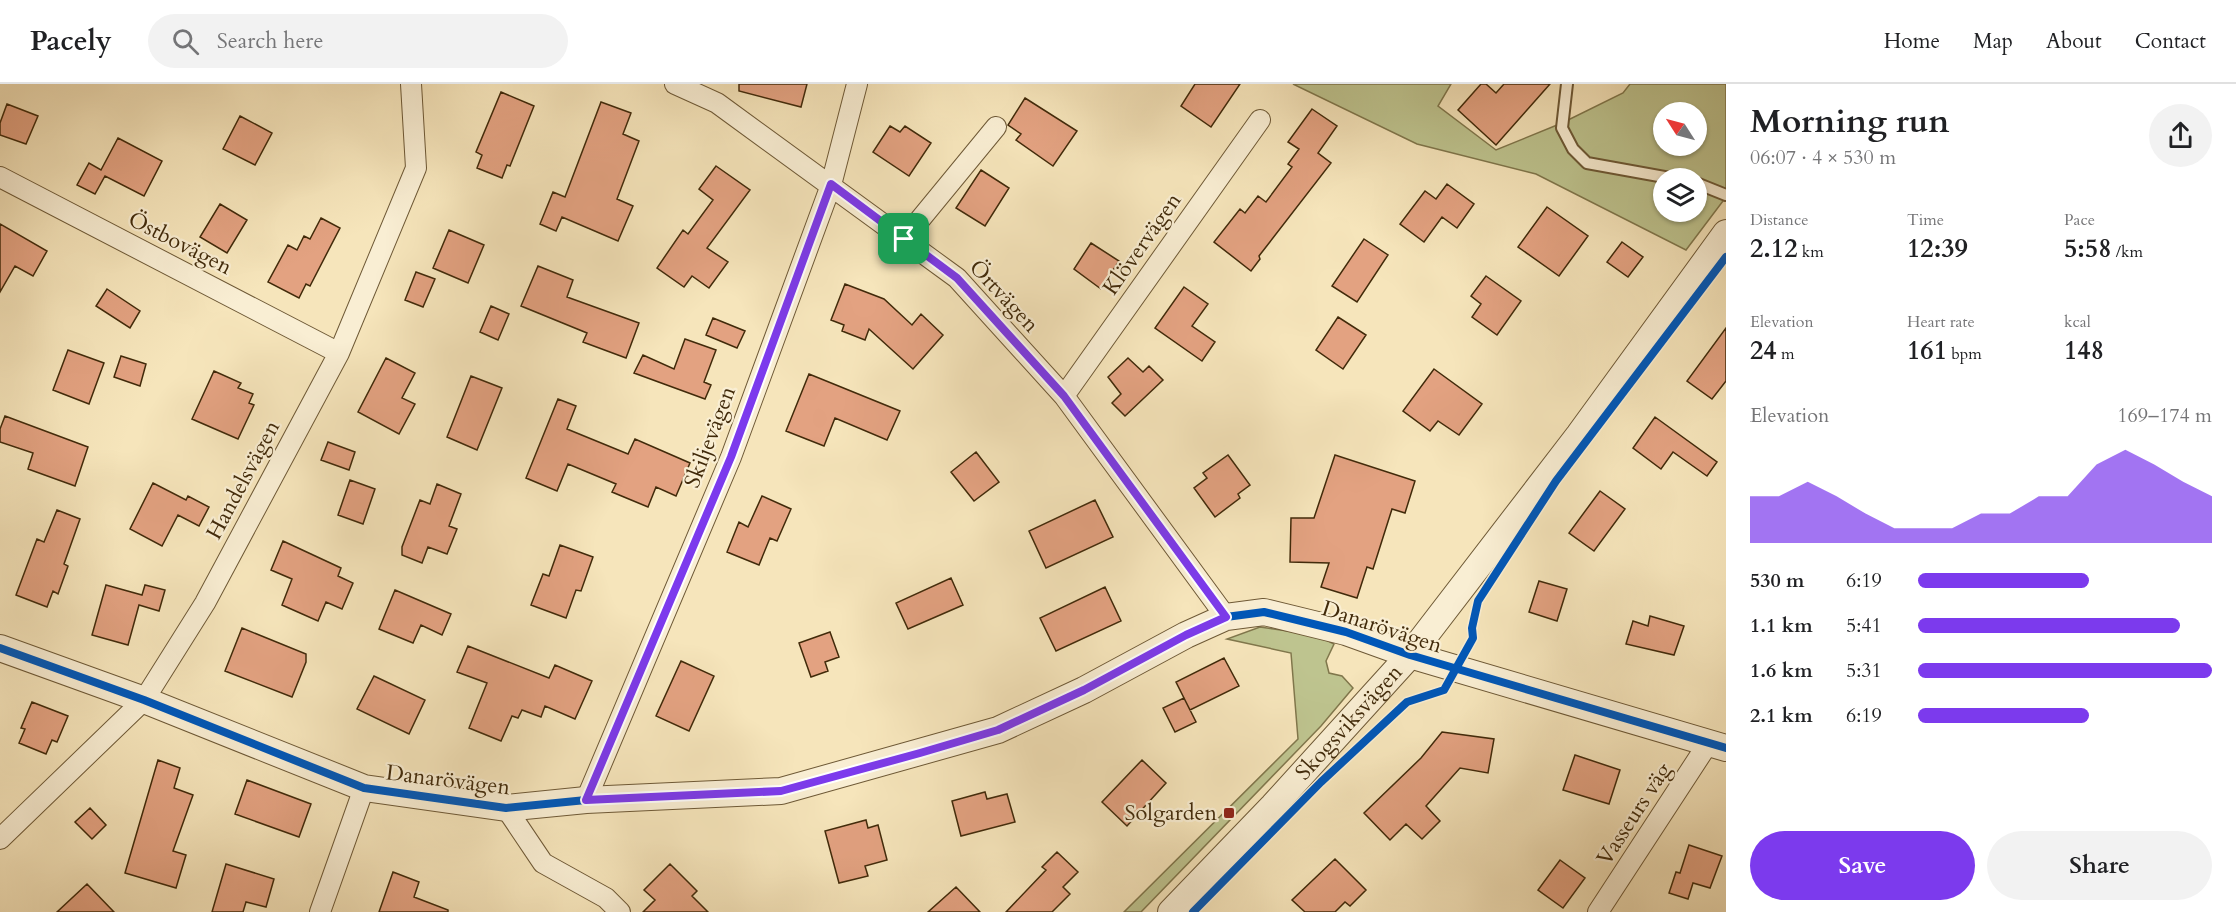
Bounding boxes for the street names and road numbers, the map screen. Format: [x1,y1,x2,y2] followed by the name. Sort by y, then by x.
[1096,186,1189,301] street label: Klövervägen
[123,204,237,282] street label: Östbovägen
[962,253,1046,339] street label: Örtvägen
[677,381,743,492] street label: Skiljevägen
[199,415,287,545] street label: Handelsvägen
[1318,593,1447,661] street label: Danarövägen
[1288,658,1410,787] street label: Skogsviksvägen
[1590,756,1679,871] street label: Vasseurs väg
[384,757,512,803] street label: Danarövägen

